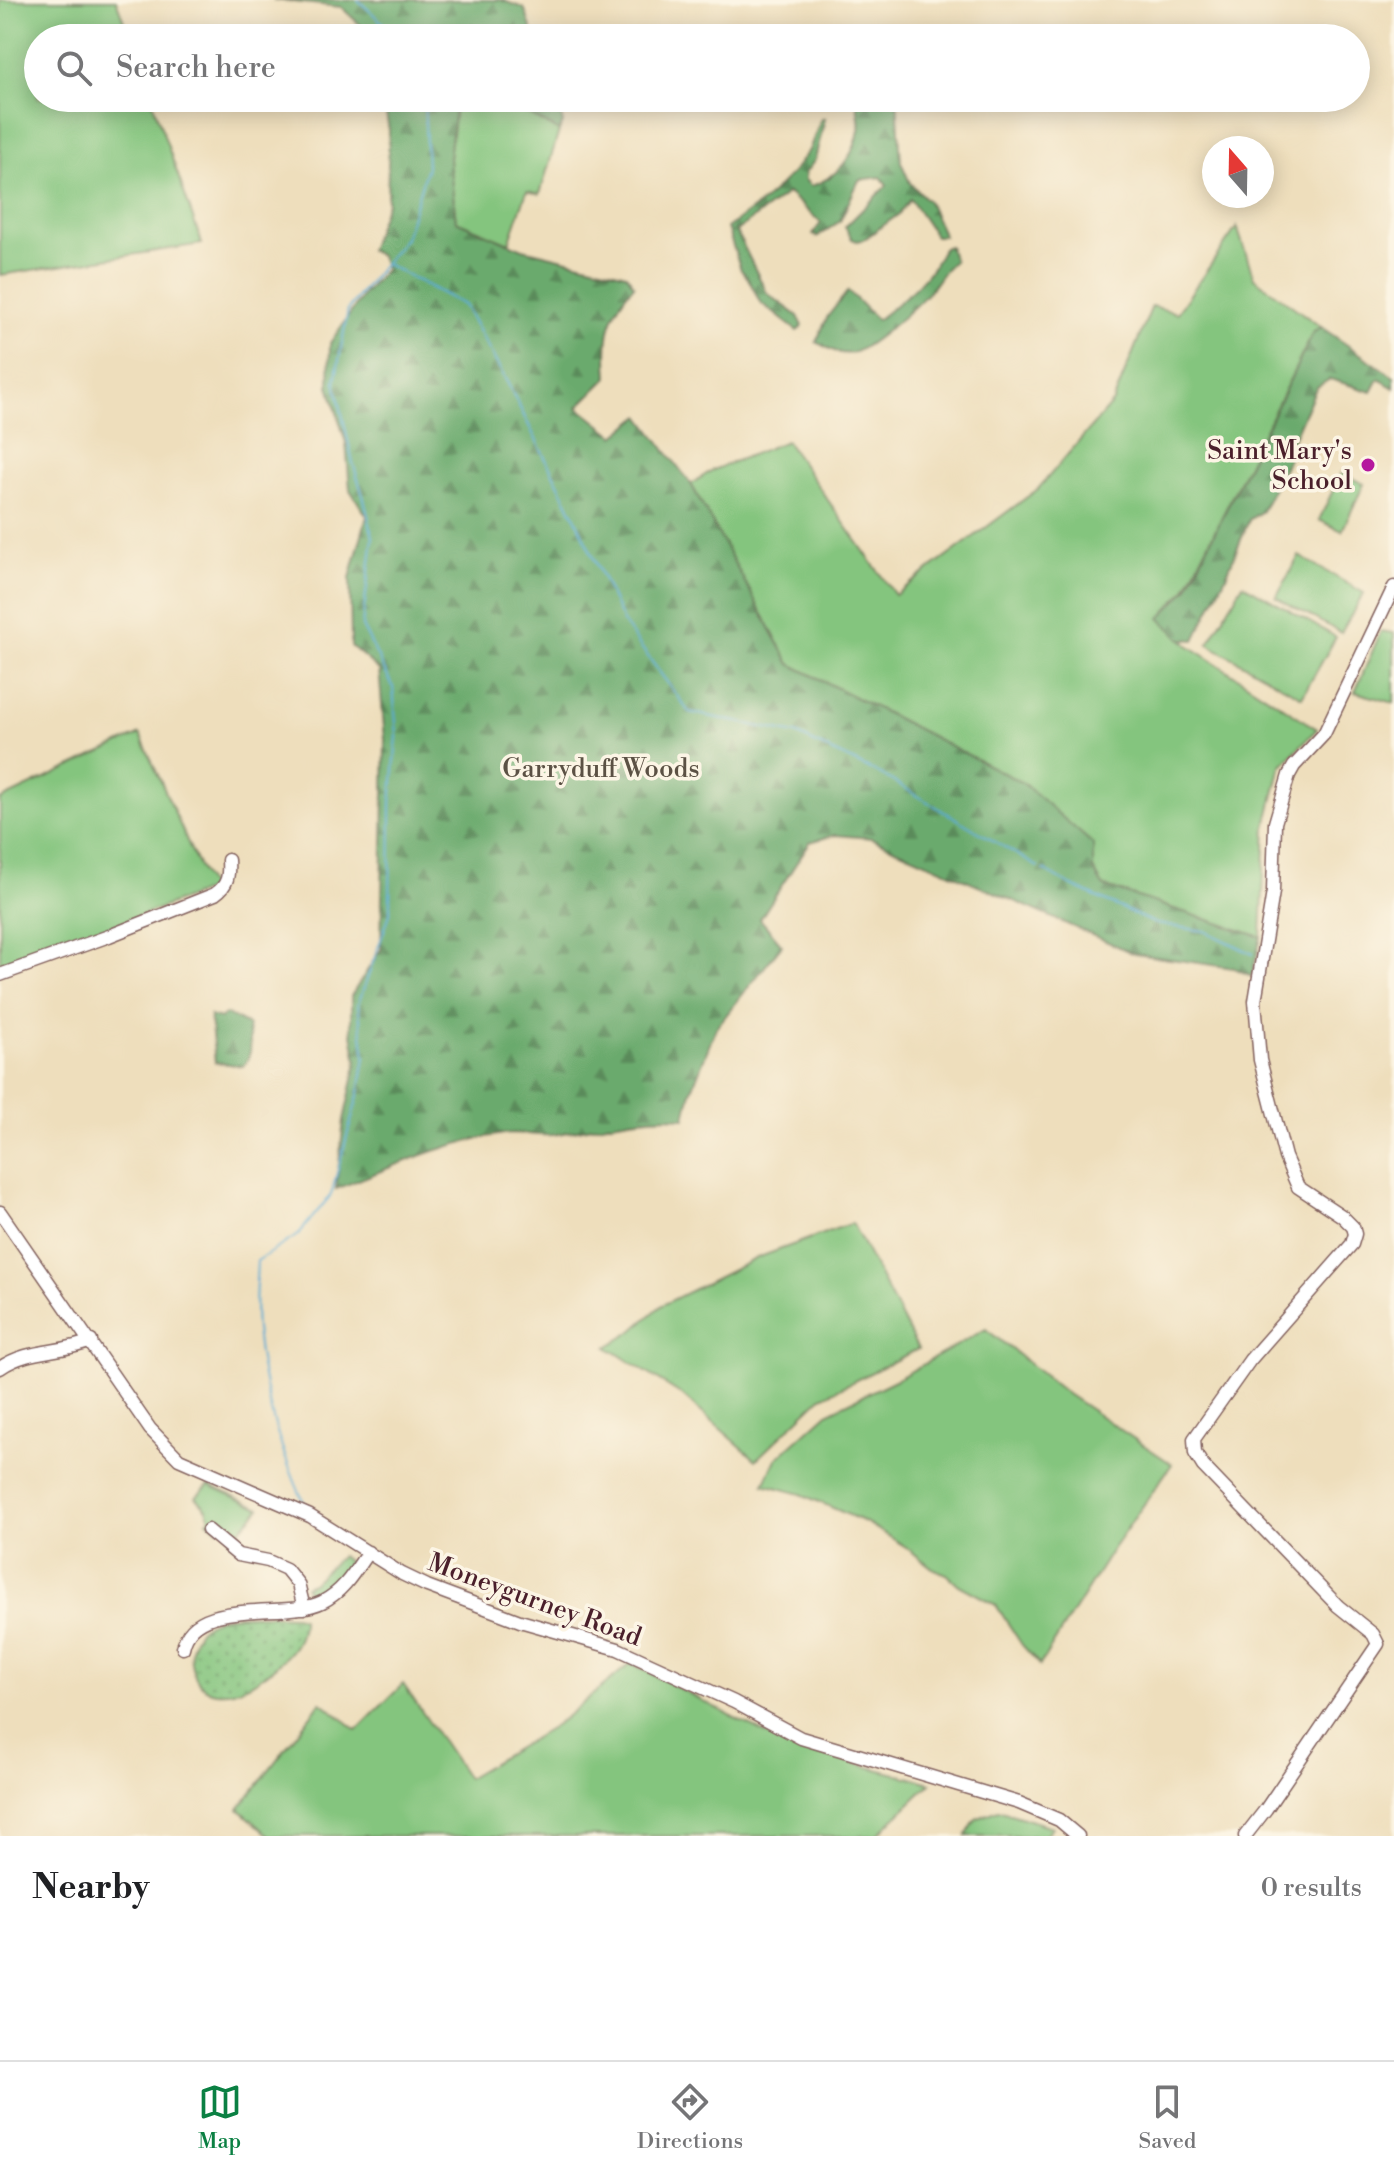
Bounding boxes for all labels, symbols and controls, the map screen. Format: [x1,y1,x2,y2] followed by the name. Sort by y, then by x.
[24,24,1370,112] search box
[52,46,96,90] icon: search
[116,49,276,87] text: Search here
[1202,136,1274,208] north arrow
[1207,435,1352,497] place label: Saint Mary's School
[1359,456,1377,474] marker: Saint Mary's School
[502,753,700,785] park label: Garryduff Woods
[423,1546,646,1654] street label: Moneygurney Road
[32,1867,150,1909] text: Nearby
[1261,1872,1362,1904] text: 0 results
[198,2080,242,2155] tab: Map
[637,2080,743,2155] tab: Directions
[1139,2080,1196,2155] tab: Saved

